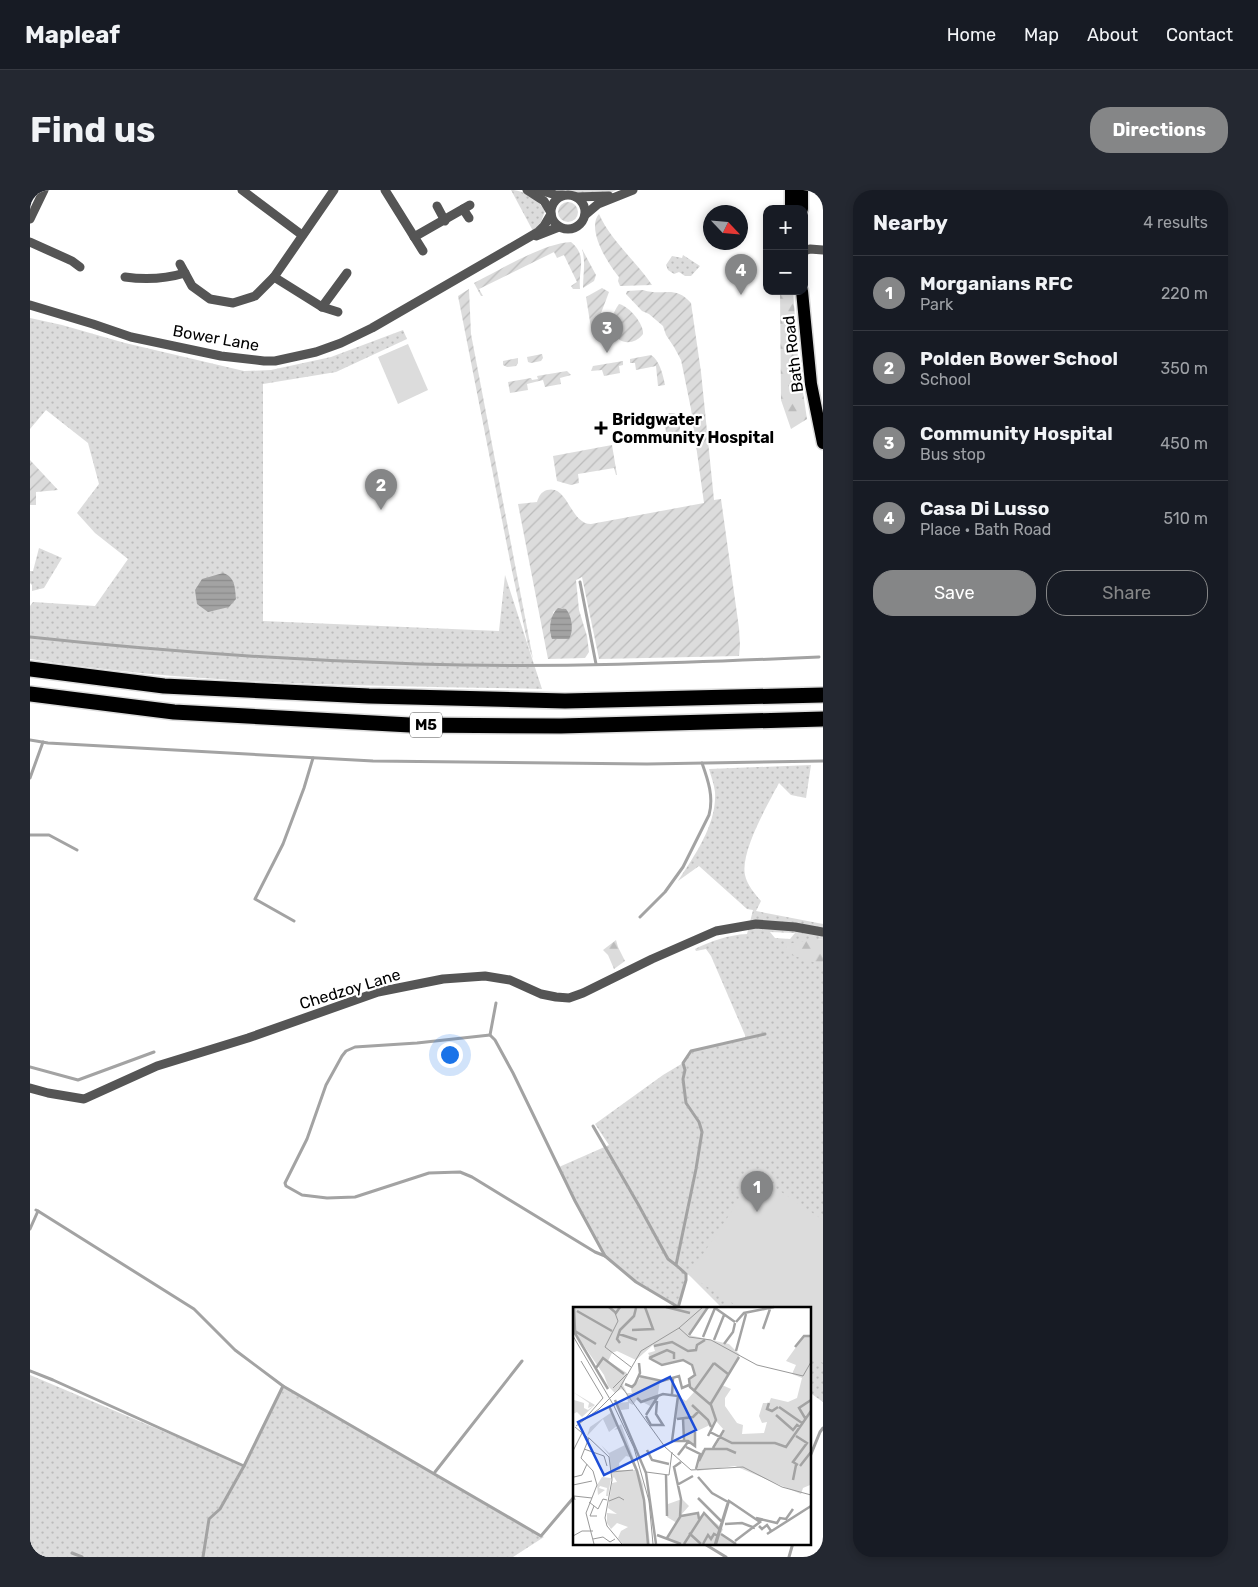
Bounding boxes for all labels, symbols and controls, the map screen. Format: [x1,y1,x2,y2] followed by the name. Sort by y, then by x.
[25,21,120,49] text: Mapleaf
[947,24,996,46] text: Home
[1024,24,1059,46] text: Map
[1087,24,1138,46] text: About
[1166,24,1233,46] text: Contact
[1090,107,1228,153] button: Directions
[30,109,155,151] text: Find us
[703,205,748,250] north arrow
[763,205,808,295] map controls
[763,205,808,250] button: +
[873,210,948,235] text: Nearby
[1143,213,1208,232] text: 4 results
[763,250,808,295] button: −
[725,254,757,295] pin: 4
[920,272,1073,295] text: Morganians RFC
[885,284,893,303] text: 1
[1161,284,1208,303] text: 220 m
[920,295,953,314] text: Park
[591,312,623,353] pin: 3
[779,314,807,394] street label: Bath Road
[171,321,261,355] street label: Bower Lane
[920,347,1118,370] text: Polden Bower School
[884,359,894,378] text: 2
[1161,359,1208,378] text: 350 m
[920,370,971,389] text: School
[612,410,774,447] place label: Bridgwater Community Hospital
[594,421,608,435] marker: Bridgwater Community Hospital
[920,422,1113,445] text: Community Hospital
[884,434,894,453] text: 3
[1160,434,1208,453] text: 450 m
[920,445,986,464] text: Bus stop
[365,469,397,510] pin: 2
[920,497,1049,520] text: Casa Di Lusso
[884,509,894,528] text: 4
[1164,509,1208,528] text: 510 m
[920,520,1051,539] text: Place · Bath Road
[873,570,1036,616] button: Save
[1046,570,1208,616] button: Share
[410,712,442,738] road number: M5
[297,965,403,1013] street label: Chedzoy Lane
[437,1042,463,1068] your location
[741,1171,773,1212] pin: 1
[573,1307,810,1544] inset map

